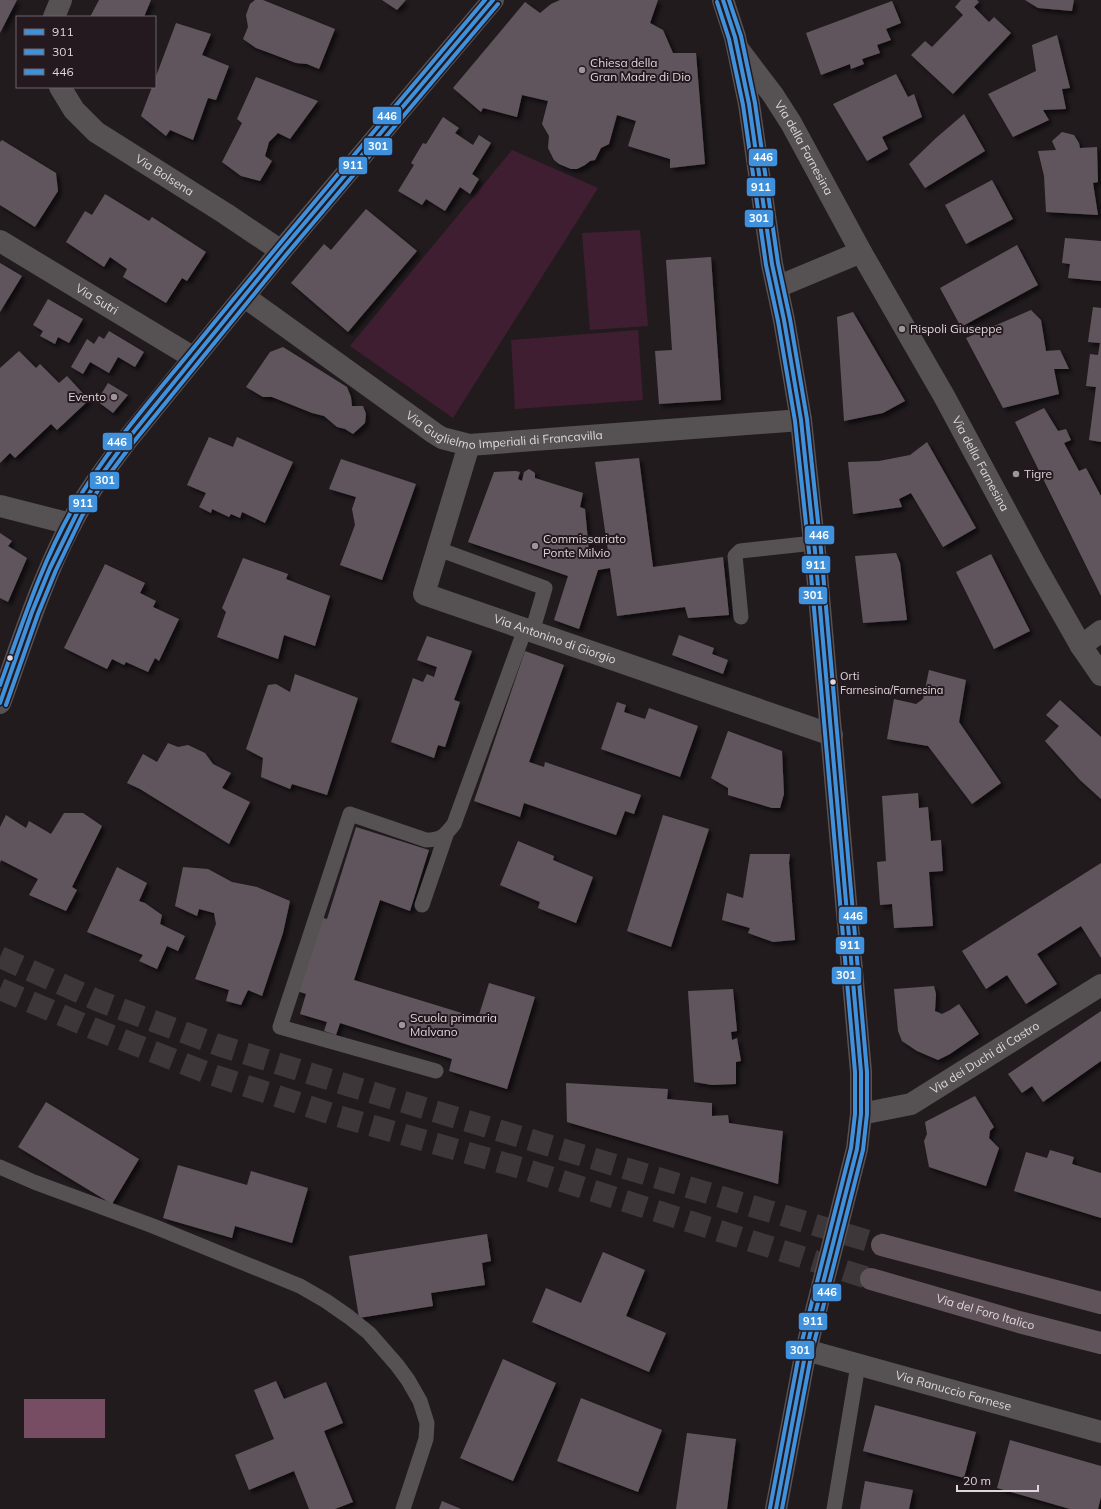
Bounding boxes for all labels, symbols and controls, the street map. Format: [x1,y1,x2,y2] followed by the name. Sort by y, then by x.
[16,16,156,88] legend
[52,24,74,39] text: 911
[52,44,74,59] text: 301
[590,55,691,84] place label: Chiesa della Gran Madre di Dio
[52,64,74,79] text: 446
[577,65,587,75] marker: Chiesa della Gran Madre di Dio
[772,98,837,198] street label: Via della Farnesina
[372,106,402,125] line badge: 446
[377,109,397,123] text: 446
[363,137,393,156] line badge: 301
[368,139,388,153] text: 301
[748,148,778,167] line badge: 446
[753,150,773,164] text: 446
[133,151,197,199] street label: Via Bolsena
[338,156,368,175] line badge: 911
[343,158,363,172] text: 911
[746,177,776,197] line badge: 911
[751,180,771,194] text: 911
[744,209,774,228] line badge: 301
[749,211,769,225] text: 301
[73,280,121,318] street label: Via Sutri
[910,321,1002,336] place label: Rispoli Giuseppe
[897,324,907,334] marker: Rispoli Giuseppe
[68,389,106,404] place label: Evento
[109,392,119,402] marker: Evento
[403,407,603,452] street label: Via Guglielmo Imperiali di Francavilla
[949,413,1013,514] street label: Via della Farnesina
[102,432,133,451] line badge: 446
[107,435,127,449] text: 446
[1024,466,1052,481] place label: Tigre
[1011,469,1021,479] marker: Tigre
[89,471,120,490] line badge: 301
[95,473,115,487] text: 301
[68,494,98,513] line badge: 911
[73,496,93,510] text: 911
[804,525,835,545] line badge: 446
[809,528,829,542] text: 446
[543,531,626,560] place label: Commissariato Ponte Milvio
[530,541,540,551] marker: Commissariato Ponte Milvio
[801,555,831,574] line badge: 911
[806,558,826,572] text: 911
[798,586,828,605] line badge: 301
[803,588,823,602] text: 301
[492,611,618,667] street label: Via Antonino di Giorgio
[5,653,15,663] unlabelled marker
[840,669,943,697] place label: Orti Farnesina/Farnesina
[828,677,838,687] marker: Orti Farnesina/Farnesina
[838,906,868,925] line badge: 446
[843,909,863,923] text: 446
[835,936,865,955] line badge: 911
[840,938,860,952] text: 911
[831,966,862,985] line badge: 301
[836,968,856,982] text: 301
[410,1010,497,1039] place label: Scuola primaria Malvano
[927,1018,1042,1097] street label: Via dei Duchi di Castro
[397,1020,407,1030] marker: Scuola primaria Malvano
[812,1283,842,1302] line badge: 446
[817,1285,837,1299] text: 446
[934,1290,1036,1333] street label: Via del Foro Italico
[798,1312,828,1331] line badge: 911
[803,1314,823,1328] text: 911
[785,1340,815,1360] line badge: 301
[790,1343,810,1357] text: 301
[894,1367,1013,1414] street label: Via Ranuccio Farnese
[957,1467,1038,1493] scale bar
[963,1473,991,1488] text: 20 m

